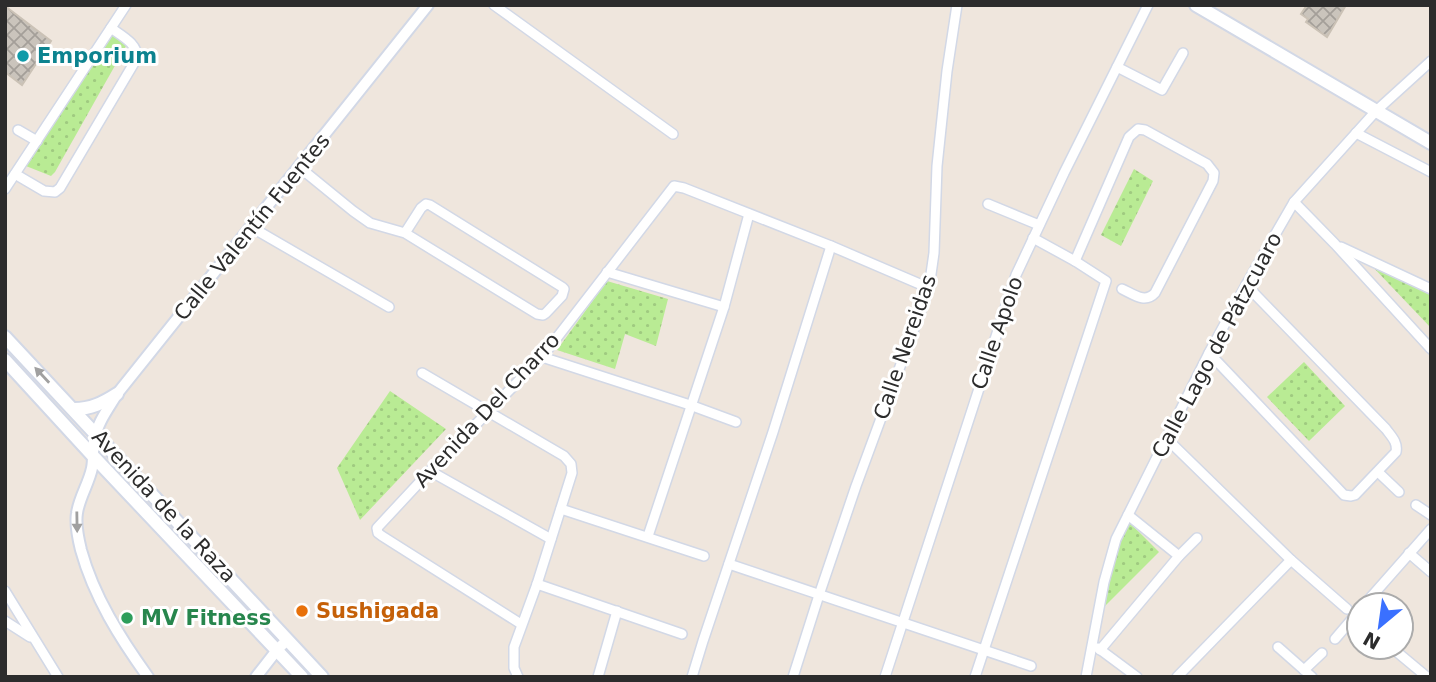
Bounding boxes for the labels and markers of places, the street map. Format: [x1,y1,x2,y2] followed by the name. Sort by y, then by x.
[37,44,157,68] place label: Emporium
[15,48,31,64] marker: Emporium
[316,599,439,623] place label: Sushigada
[294,603,310,619] marker: Sushigada
[141,606,271,630] place label: MV Fitness
[119,610,135,626] marker: MV Fitness

